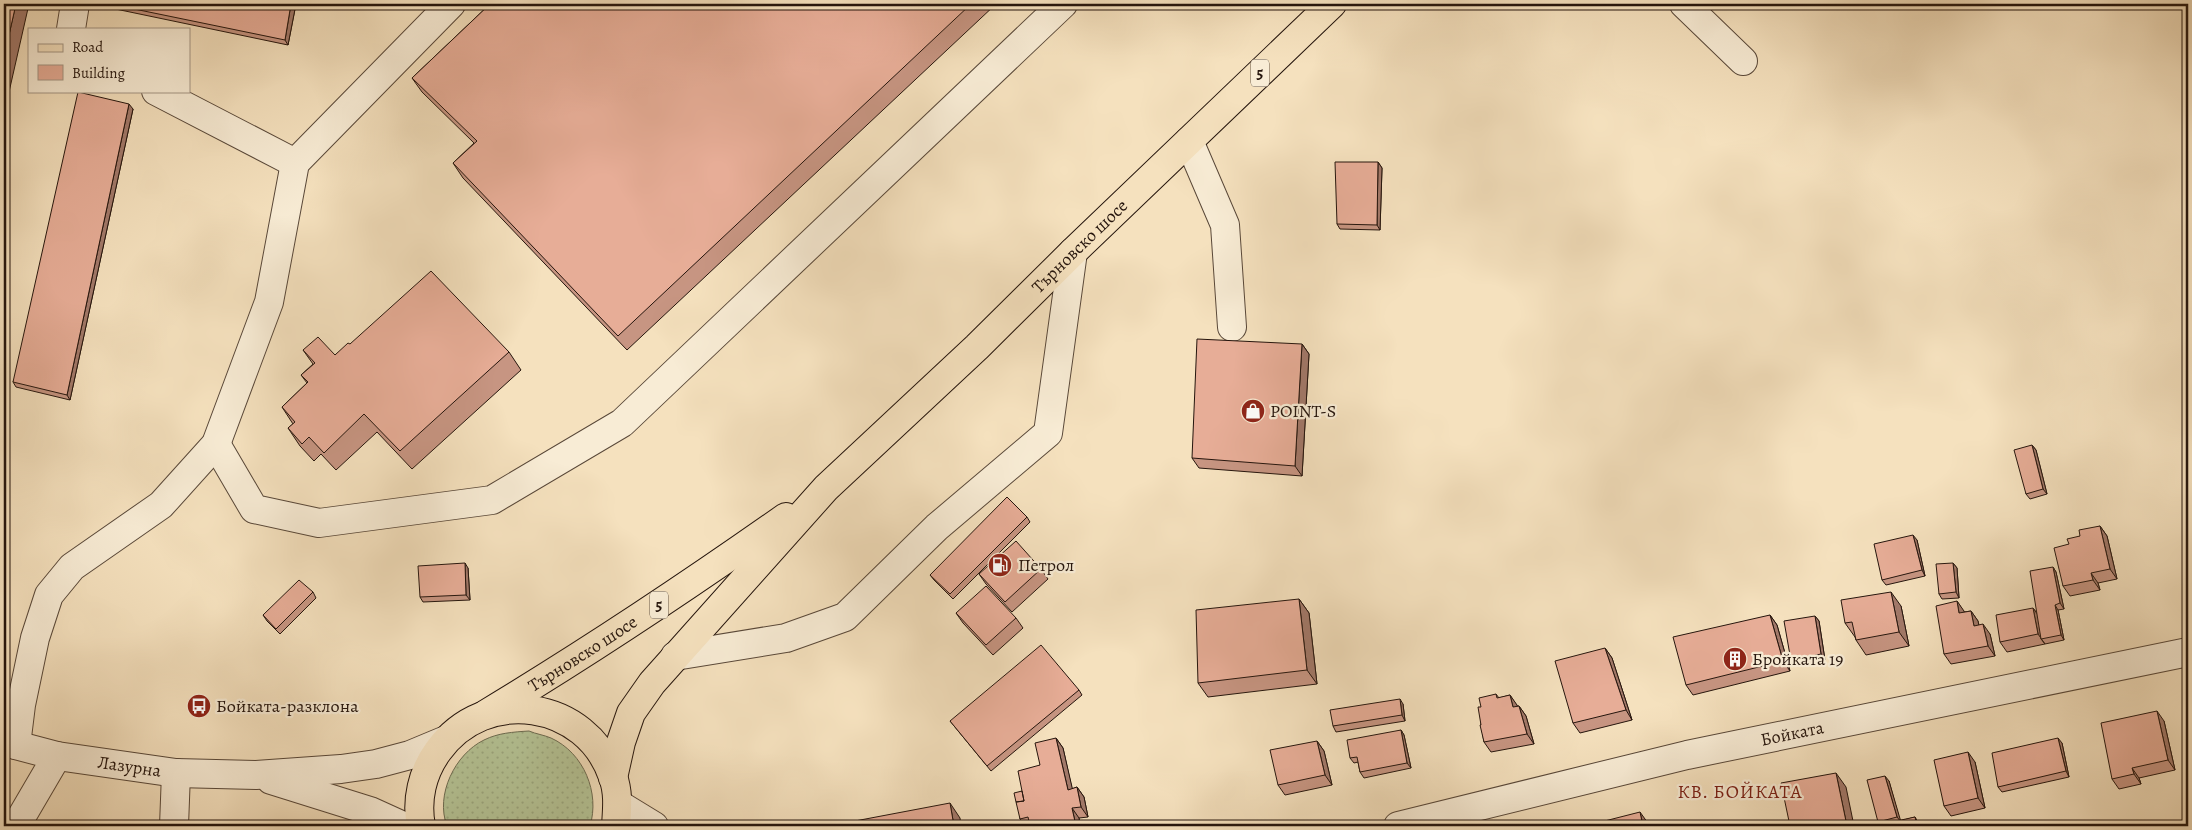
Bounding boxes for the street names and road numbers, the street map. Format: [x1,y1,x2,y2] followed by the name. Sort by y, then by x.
[1251,59,1269,86] road number: 5
[1026,194,1133,298] street label: Търновско шосе
[650,592,668,618] road number: 5
[524,610,642,697] street label: Търновско шосе
[1758,715,1827,752] street label: Бойката
[96,750,163,783] street label: Лазурна

